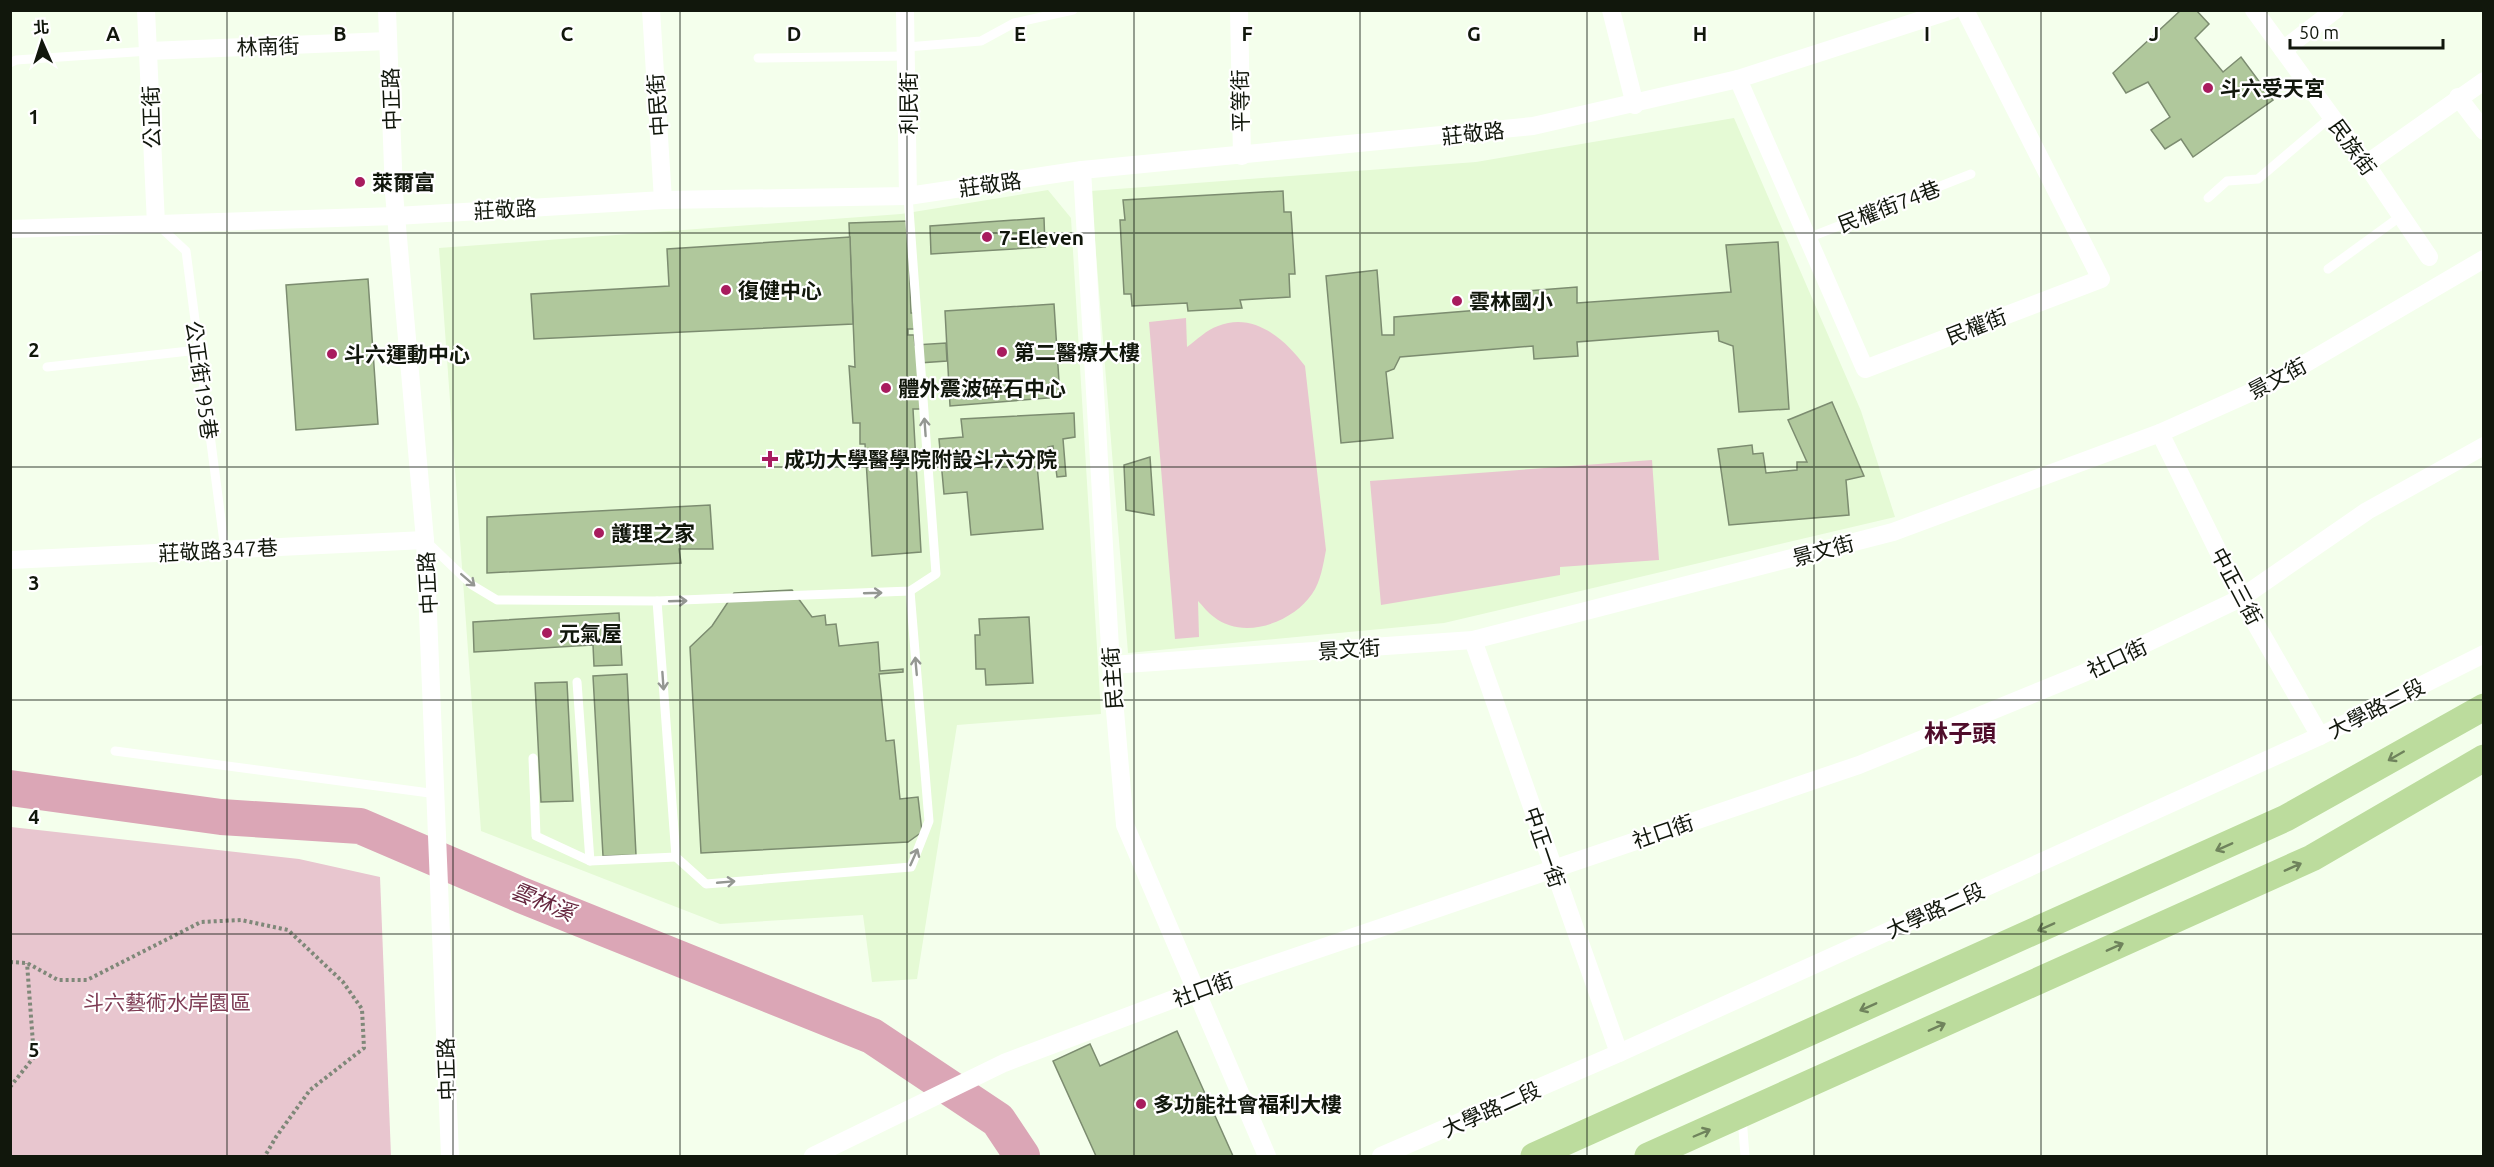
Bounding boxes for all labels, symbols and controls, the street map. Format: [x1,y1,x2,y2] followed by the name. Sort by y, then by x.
[12,12,72,72] north arrow
[2290,12,2443,50] scale bar
[33,18,50,36] text: 北
[106,22,120,45] text: A
[333,22,347,45] text: B
[561,22,574,45] text: C
[787,22,801,45] text: D
[1014,22,1026,45] text: E
[1241,22,1253,45] text: F
[1467,22,1481,45] text: G
[1693,22,1707,45] text: H
[1924,22,1930,45] text: I
[2149,22,2159,45] text: J
[2299,22,2339,42] text: 50 m
[236,33,300,59] street label: 林南街
[378,67,404,131] street label: 中正路
[1227,69,1253,133] street label: 平等街
[896,72,920,135] street label: 利民街
[643,73,671,137] street label: 中民街
[2220,76,2325,100] place label: 斗六受天宮
[2201,81,2215,95] marker: 斗六受天宮
[138,85,164,149] street label: 公正街
[28,105,40,128] text: 1
[2325,114,2381,180] street label: 民族街
[1440,118,1506,148] street label: 莊敬路
[957,168,1023,200] street label: 莊敬路
[372,170,435,194] place label: 萊爾富
[353,175,367,189] marker: 萊爾富
[1834,175,1944,237] street label: 民權街74巷
[473,195,537,223] street label: 莊敬路
[999,225,1084,249] place label: 7-Eleven
[980,230,994,244] marker: 7-Eleven
[738,278,822,302] place label: 復健中心
[719,283,733,297] marker: 復健中心
[1469,289,1553,313] place label: 雲林國小
[1450,294,1464,308] marker: 雲林國小
[1942,304,2010,348] street label: 民權街
[182,319,222,441] street label: 公正街195巷
[28,338,40,361] text: 2
[1014,340,1140,364] place label: 第二醫療大樓
[344,342,470,366] place label: 斗六運動中心
[995,345,1009,359] marker: 第二醫療大樓
[325,347,339,361] marker: 斗六運動中心
[2244,353,2310,403] street label: 景文街
[898,376,1066,400] place label: 體外震波碎石中心
[879,381,893,395] marker: 體外震波碎石中心
[920,418,931,438] one-way arrow
[784,447,1057,471] place label: 成功大學醫學院附設斗六分院
[761,450,779,468] marker: 成功大學醫學院附設斗六分院
[611,521,695,545] place label: 護理之家
[592,526,606,540] marker: 護理之家
[1789,530,1857,570] street label: 景文街
[158,535,278,565] street label: 莊敬路347巷
[2207,543,2267,629] street label: 中正三街
[413,551,441,615] street label: 中正路
[28,571,40,594] text: 3
[460,573,475,587] one-way arrow
[862,587,882,598] one-way arrow
[667,595,687,606] one-way arrow
[559,621,622,645] place label: 元氣屋
[540,626,554,640] marker: 元氣屋
[2083,634,2151,682] street label: 社口街
[1317,635,1381,663] street label: 景文街
[1098,646,1126,710] street label: 民主街
[911,657,922,677] one-way arrow
[658,670,669,690] one-way arrow
[2324,673,2428,743] street label: 大學路二段
[1924,720,1996,747] district label: 林子頭
[2388,750,2405,762] one-way arrow
[1520,803,1570,891] street label: 中正一街
[28,805,40,828] text: 4
[1629,809,1697,853] street label: 社口街
[2215,841,2233,853] one-way arrow
[909,849,920,867] one-way arrow
[2283,860,2301,872] one-way arrow
[716,876,736,887] one-way arrow
[508,877,581,926] water label: 雲林溪
[1882,878,1988,942] street label: 大學路二段
[2037,922,2055,933] one-way arrow
[2105,941,2124,952] one-way arrow
[1169,967,1237,1011] street label: 社口街
[83,990,251,1014] park label: 斗六藝術水岸園區
[1860,1002,1878,1014] one-way arrow
[1928,1021,1946,1033] one-way arrow
[433,1037,459,1101] street label: 中正路
[28,1038,40,1061] text: 5
[1438,1077,1544,1141] street label: 大學路二段
[1153,1092,1342,1116] place label: 多功能社會福利大樓
[1134,1097,1148,1111] marker: 多功能社會福利大樓
[1692,1127,1711,1138] one-way arrow

